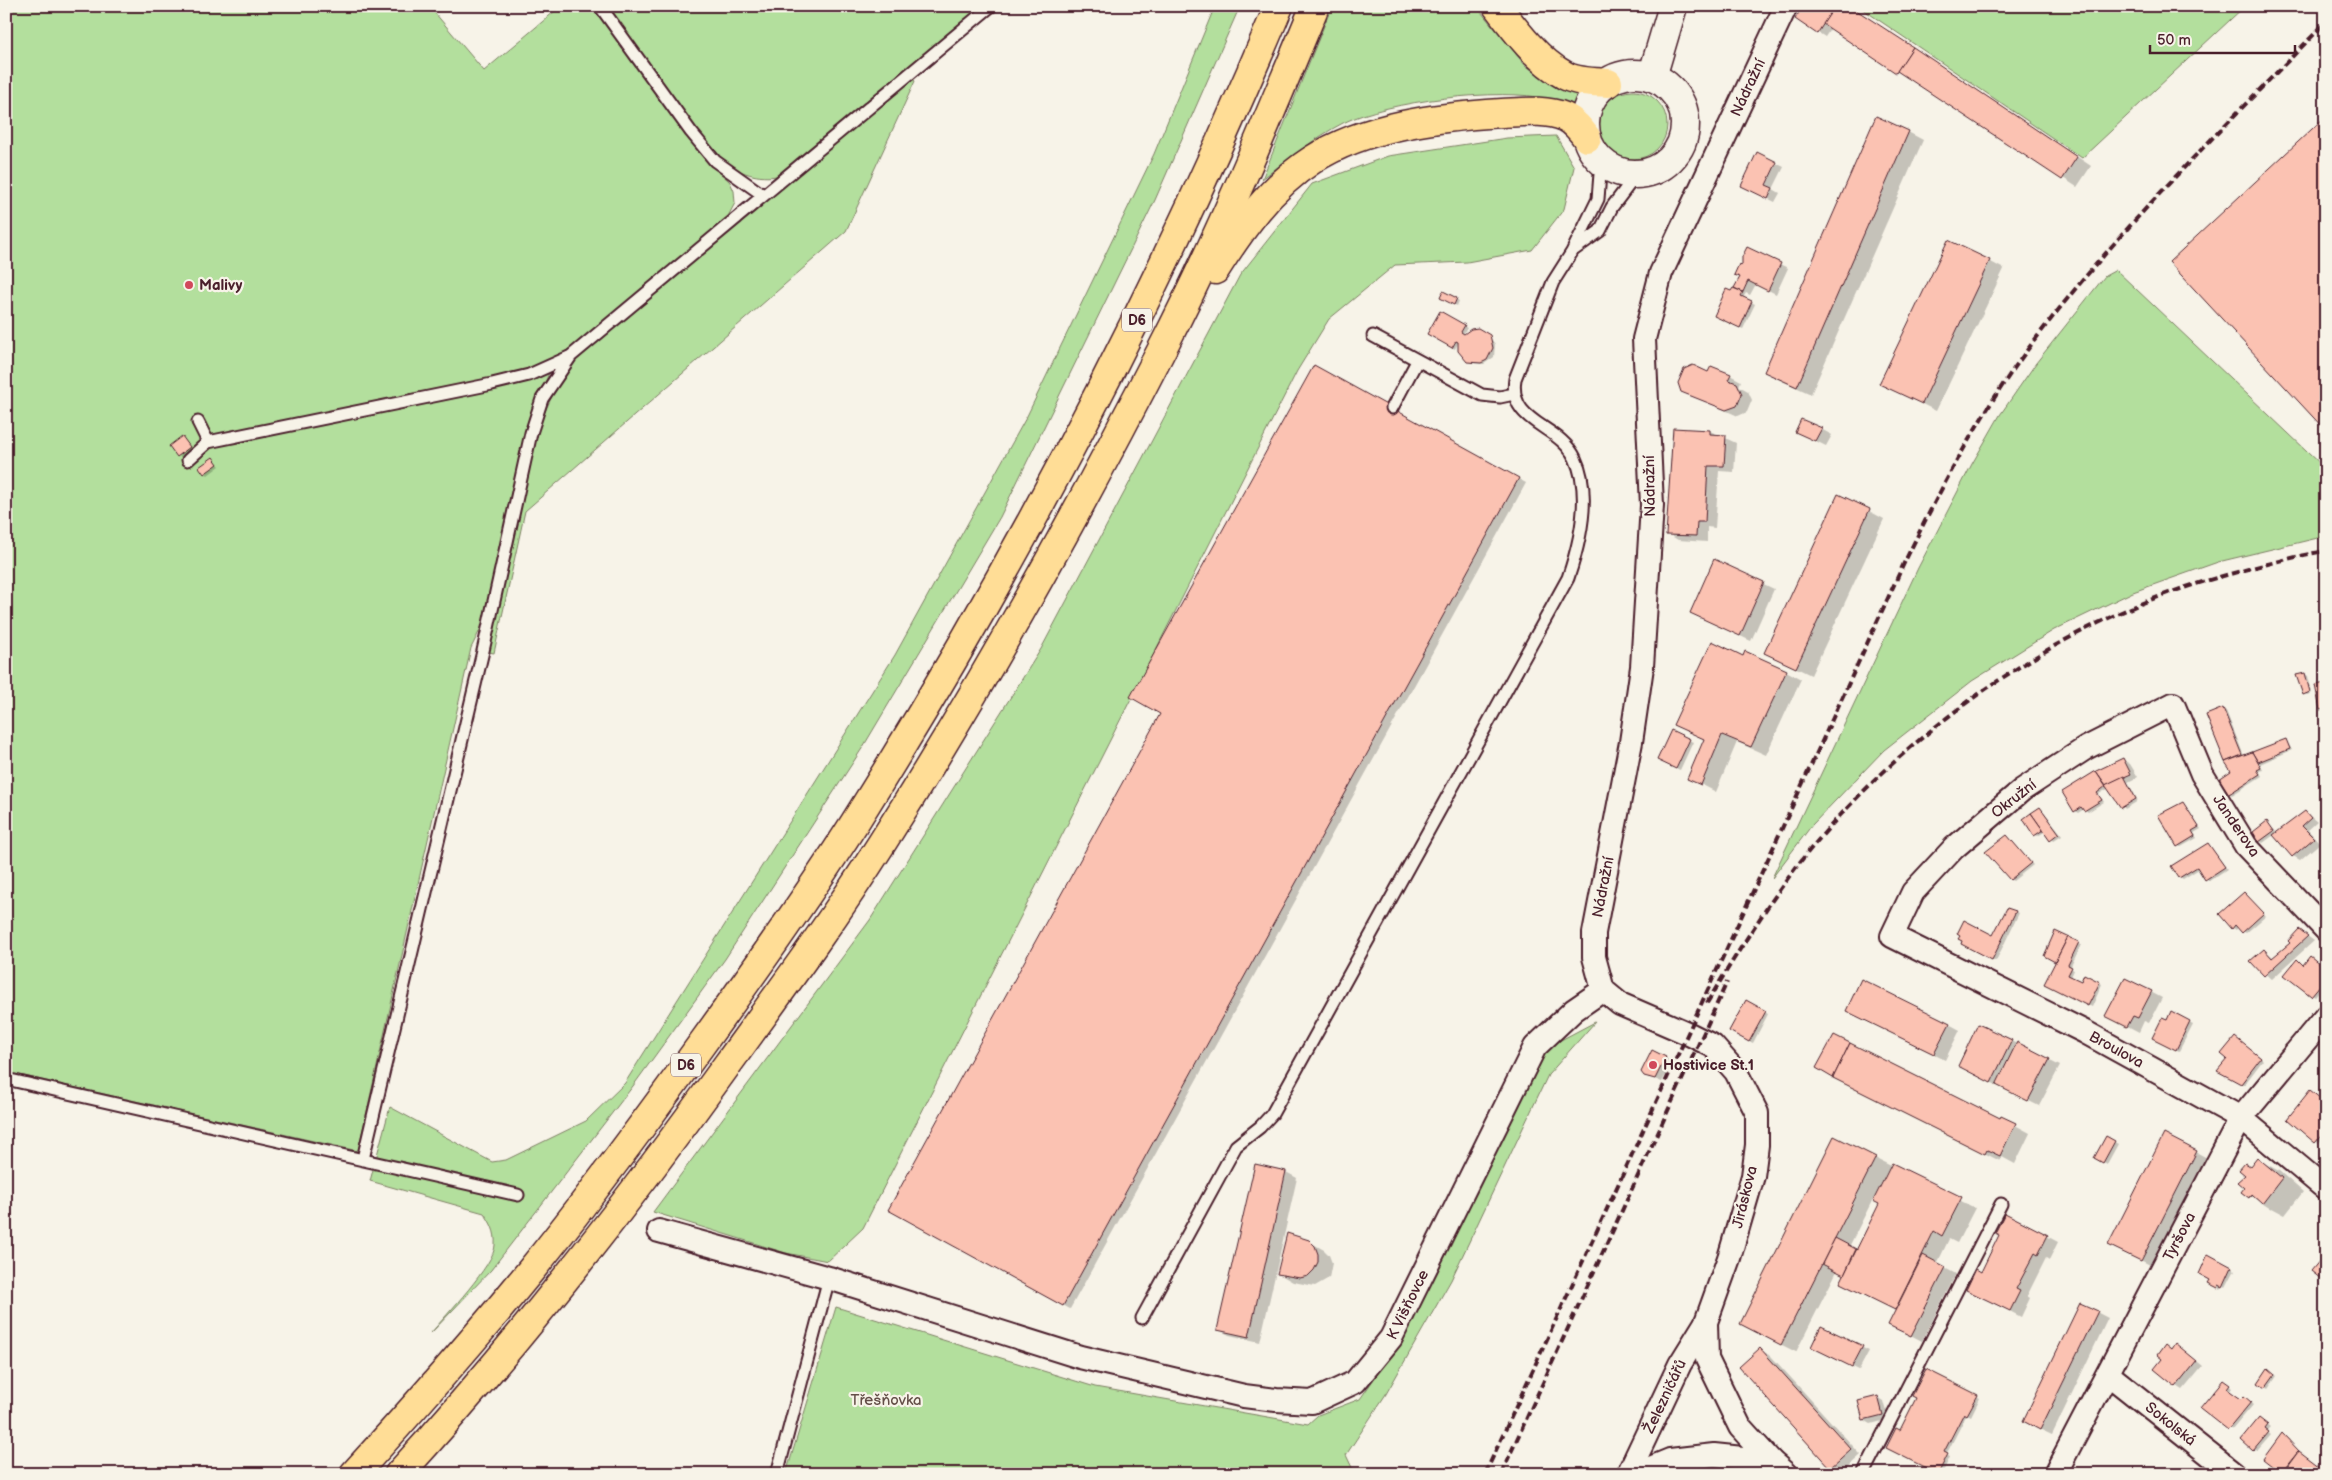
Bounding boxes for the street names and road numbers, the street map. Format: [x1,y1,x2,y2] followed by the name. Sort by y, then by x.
[1726,55,1770,119] street label: Nádražní
[1122,308,1152,332] road number: D6
[1640,455,1660,517] street label: Nádražní
[1988,775,2041,823] street label: Okružní
[2208,791,2264,861] street label: Janderova
[1588,855,1618,919] street label: Nádražní
[2086,1027,2147,1072] street label: Broulova
[671,1054,701,1076] road number: D6
[1728,1164,1762,1230] street label: Jiráskova
[2159,1209,2200,1264] street label: Tyršova
[1382,1266,1433,1343] street label: K Višňovce
[1639,1356,1690,1437] street label: Železničářů
[2141,1398,2200,1450] street label: Sokolská

